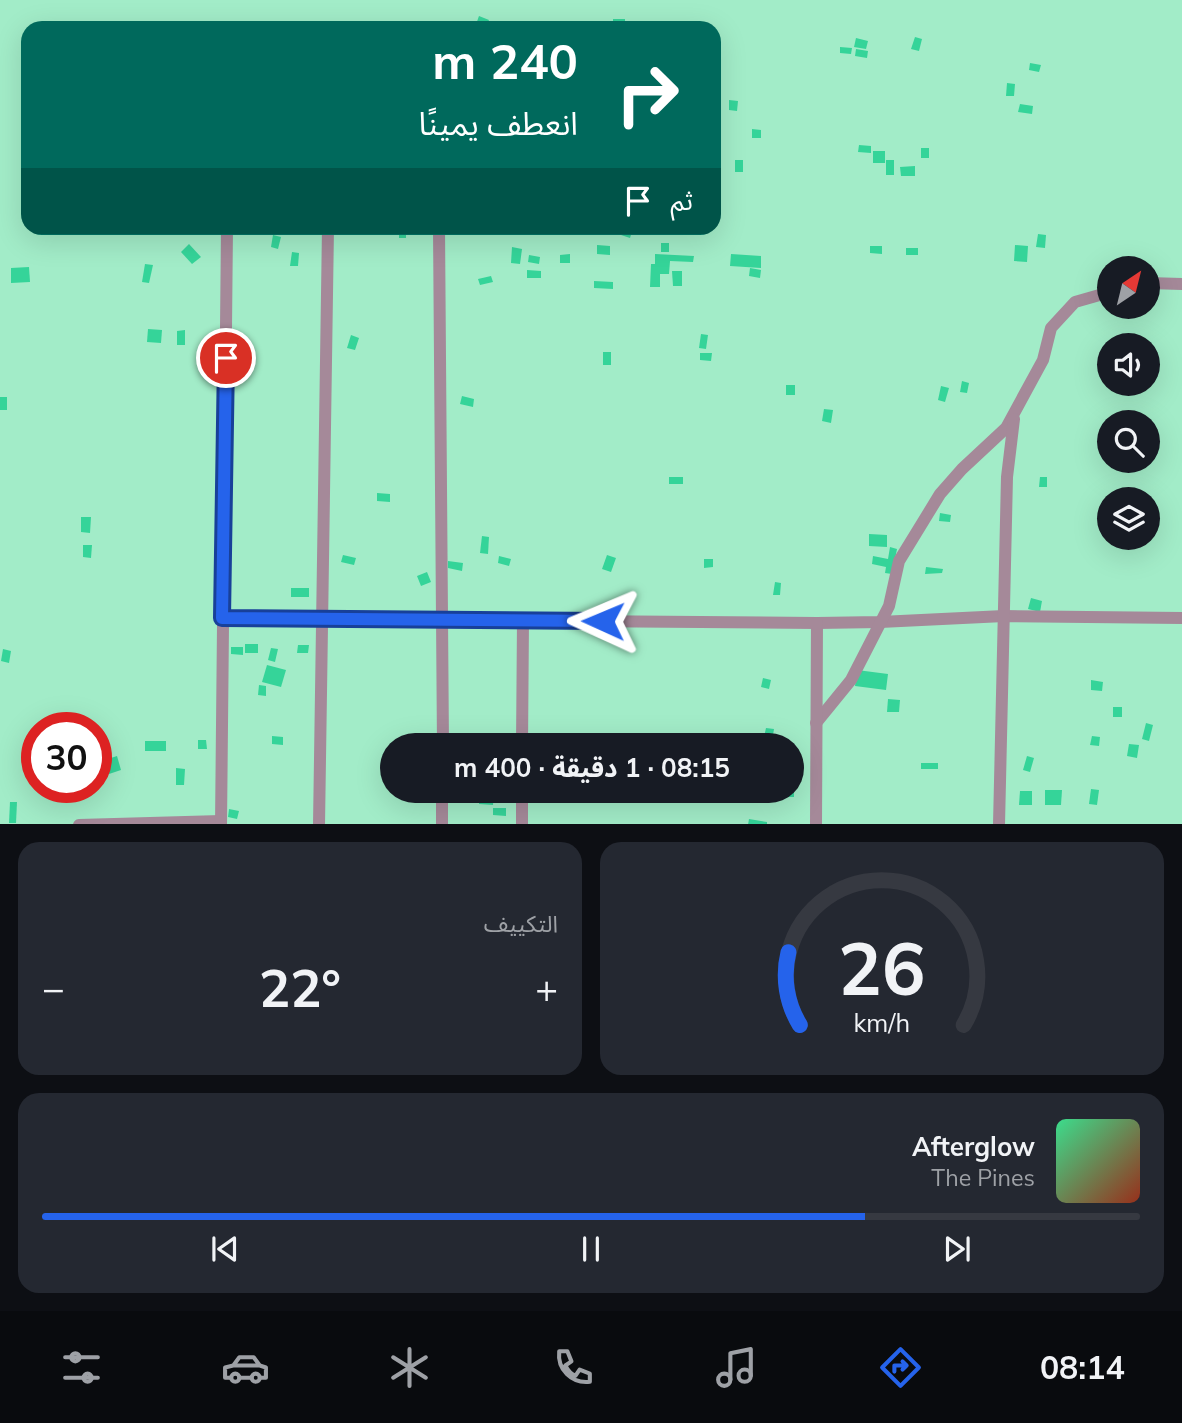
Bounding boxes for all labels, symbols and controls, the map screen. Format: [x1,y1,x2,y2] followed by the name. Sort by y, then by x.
[432,30,578,91] text: 240 m
[602,49,693,140] icon: right
[419,103,578,143] text: انعطف يمينًا
[619,182,657,220] icon: arrive
[671,184,693,217] text: ثم
[1097,256,1160,318] north arrow
[1097,256,1160,550] map controls
[196,328,256,388] pin
[1097,333,1160,396] button: sound
[207,339,245,377] icon: arrive
[1097,410,1160,473] button: search
[1097,487,1160,550] button: layers
[566,584,640,658] position arrow
[21,712,112,803] speed limit sign: 30
[454,751,730,784] text: 08:15 · 1 دقيقة · 400 m
[484,909,558,938] text: التكييف
[838,922,926,1013] text: 26
[259,955,341,1020] text: 22°
[42,964,65,1012] text: −
[535,964,558,1012] text: +
[854,1006,910,1037] text: km/h
[912,1130,1035,1163] text: Afterglow
[931,1163,1035,1192] text: The Pines
[206,1230,244,1268] icon: previous
[572,1230,610,1268] icon: pause
[938,1230,976,1268] icon: next
[57,1343,106,1392] icon: filters
[221,1343,270,1392] icon: car
[385,1343,434,1392] icon: climate
[549,1343,598,1392] icon: phone
[712,1343,761,1392] icon: music
[876,1343,925,1392] icon: directions
[1040,1347,1125,1387] text: 08:14

